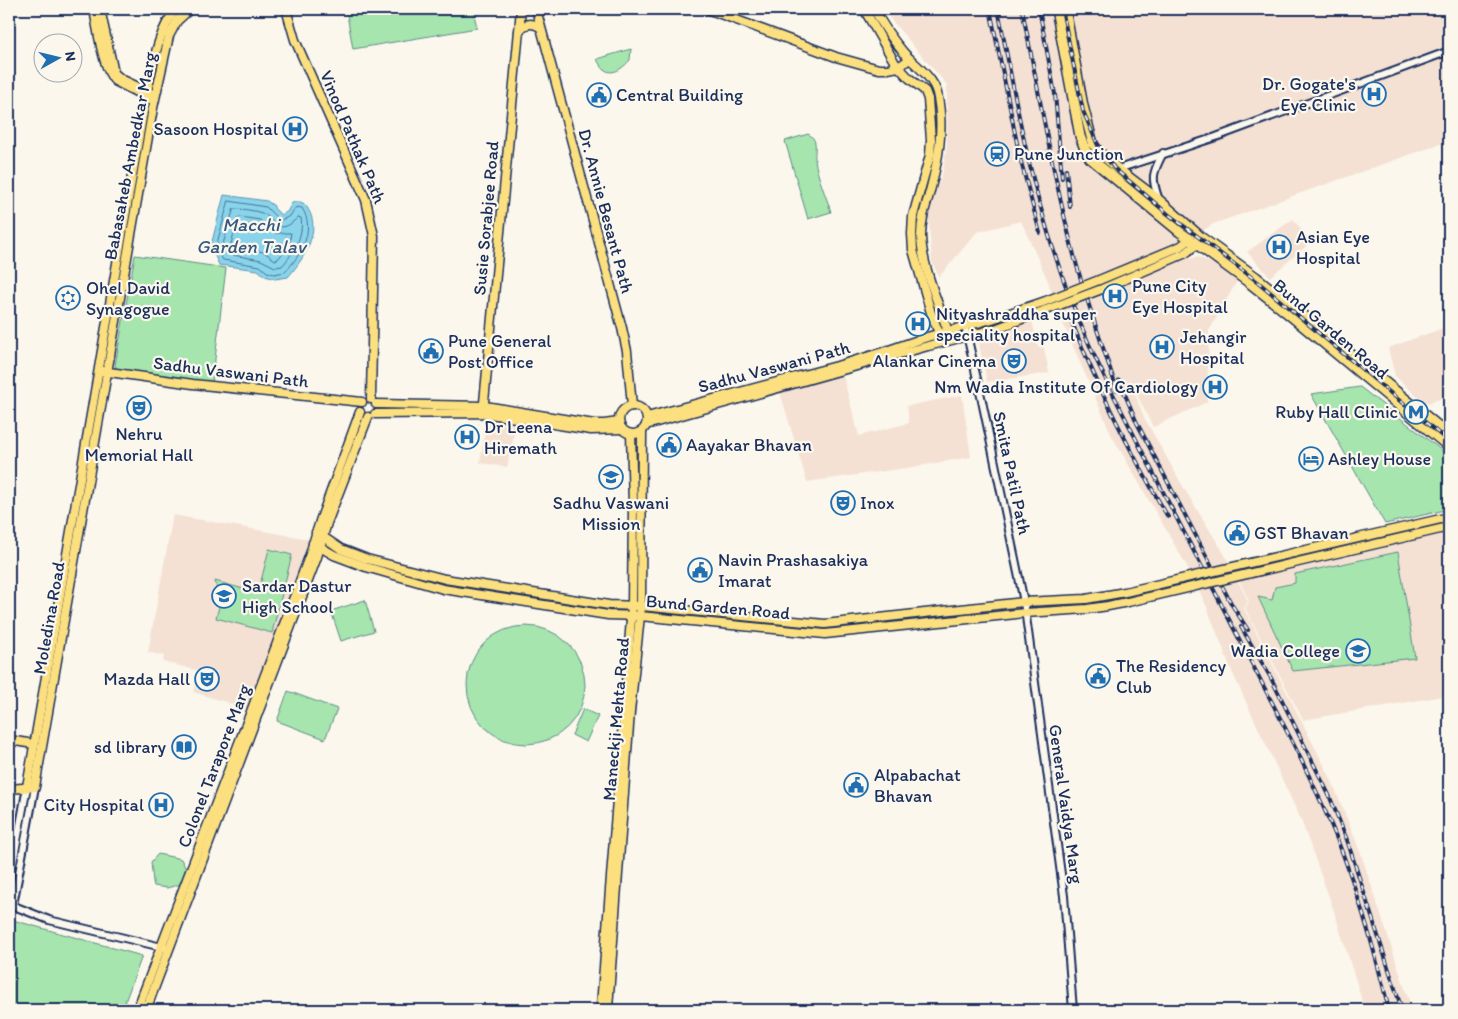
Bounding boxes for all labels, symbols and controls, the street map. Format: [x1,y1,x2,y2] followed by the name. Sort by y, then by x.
[32,32,82,82] north arrow
[99,49,161,262] street label: Babasaheb Ambedkar Marg
[61,50,79,62] text: N
[315,67,391,207] street label: Vinod Pathak Path
[1262,73,1356,116] place label: Dr. Gogate's Eye Clinic
[1361,81,1387,107] hospital icon: Dr. Gogate's Eye Clinic
[586,82,612,108] public building icon: Central Building
[616,84,744,106] place label: Central Building
[282,116,308,142] hospital icon: Sasoon Hospital
[153,118,278,140] place label: Sasoon Hospital
[573,126,639,296] street label: Dr. Annie Besant Path
[468,140,504,296] street label: Susie Sorabjee Road
[984,141,1010,167] station icon: Pune Junction
[1014,143,1124,165] place label: Pune Junction
[196,213,308,258] water label: Macchi Garden Talav
[1296,226,1370,269] place label: Asian Eye Hospital
[1266,234,1292,260] hospital icon: Asian Eye Hospital
[1268,274,1394,384] street label: Bund Garden Road
[1132,275,1228,318] place label: Pune City Eye Hospital
[86,277,170,320] place label: Ohel David Synagogue
[1102,283,1128,309] hospital icon: Pune City Eye Hospital
[55,285,81,311] synagogue icon: Ohel David Synagogue
[936,303,1096,346] place label: Nityashraddha super speciality hospital
[905,311,931,337] hospital icon: Nityashraddha super speciality hospital
[1180,326,1247,369] place label: Jehangir Hospital
[448,330,551,373] place label: Pune General Post Office
[1149,334,1175,360] hospital icon: Jehangir Hospital
[696,336,853,398] street label: Sadhu Vaswani Path
[418,338,444,364] public building icon: Pune General Post Office
[1001,348,1027,374] theatre icon: Alankar Cinema
[873,350,996,372] place label: Alankar Cinema
[152,352,310,392] street label: Sadhu Vaswani Path
[1202,374,1228,400] hospital icon: Nm Wadia Institute Of Cardiology
[934,376,1199,398] place label: Nm Wadia Institute Of Cardiology
[126,395,152,421] theatre icon: Nehru Memorial Hall
[1403,399,1429,425] metro station icon: Ruby Hall Clinic
[1275,401,1398,423] place label: Ruby Hall Clinic
[988,409,1036,537] street label: Smita Patil Path
[484,416,557,459] place label: Dr Leena Hiremath
[85,423,193,466] place label: Nehru Memorial Hall
[454,424,480,450] hospital icon: Dr Leena Hiremath
[656,432,682,458] public building icon: Aayakar Bhavan
[686,434,812,456] place label: Aayakar Bhavan
[1298,446,1324,472] hotel icon: Ashley House
[1328,448,1431,470] place label: Ashley House
[598,464,624,490] school or university icon: Sadhu Vaswani Mission
[830,490,856,516] theatre icon: Inox
[553,492,669,535] place label: Sadhu Vaswani Mission
[860,492,895,514] place label: Inox
[1224,520,1250,546] public building icon: GST Bhavan
[1254,522,1349,544] place label: GST Bhavan
[718,549,869,592] place label: Navin Prashasakiya Imarat
[687,557,713,583] public building icon: Navin Prashasakiya Imarat
[28,560,70,676] street label: Moledina Road
[242,575,352,618] place label: Sardar Dastur High School
[211,583,237,609] school or university icon: Sardar Dastur High School
[645,590,791,624] street label: Bund Garden Road
[598,636,634,802] street label: Maneckji Mehta Road
[1345,638,1371,664] school or university icon: Wadia College
[1231,640,1340,662] place label: Wadia College
[1116,655,1226,698] place label: The Residency Club
[1085,663,1111,689] public building icon: The Residency Club
[194,666,220,692] theatre icon: Mazda Hall
[104,668,190,690] place label: Mazda Hall
[173,680,256,851] street label: Colonel Tarapore Marg
[1044,723,1088,886] street label: General Vaidya Marg
[171,734,197,760] library icon: sd library
[94,736,167,758] place label: sd library
[874,764,961,807] place label: Alpabachat Bhavan
[843,772,869,798] public building icon: Alpabachat Bhavan
[148,792,174,818] hospital icon: City Hospital
[44,794,144,816] place label: City Hospital

